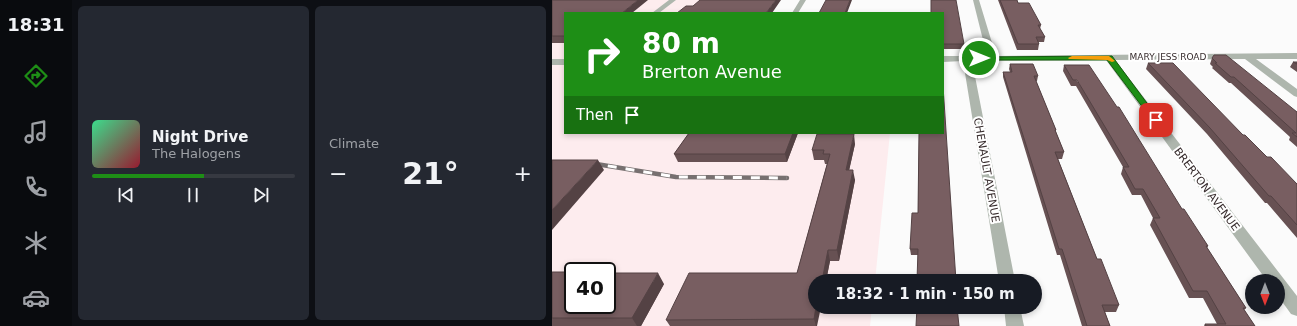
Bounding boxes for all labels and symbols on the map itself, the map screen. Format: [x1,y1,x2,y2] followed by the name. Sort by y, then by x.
[958,37,1000,79] position arrow
[1130,52,1206,62] street label: MARY JESS ROAD
[1139,103,1173,137] pin
[971,117,1002,223] street label: CHENAULT AVENUE
[1171,145,1242,233] street label: BRERTON AVENUE
[564,262,616,314] speed limit sign: 40
[1245,274,1285,314] north arrow

